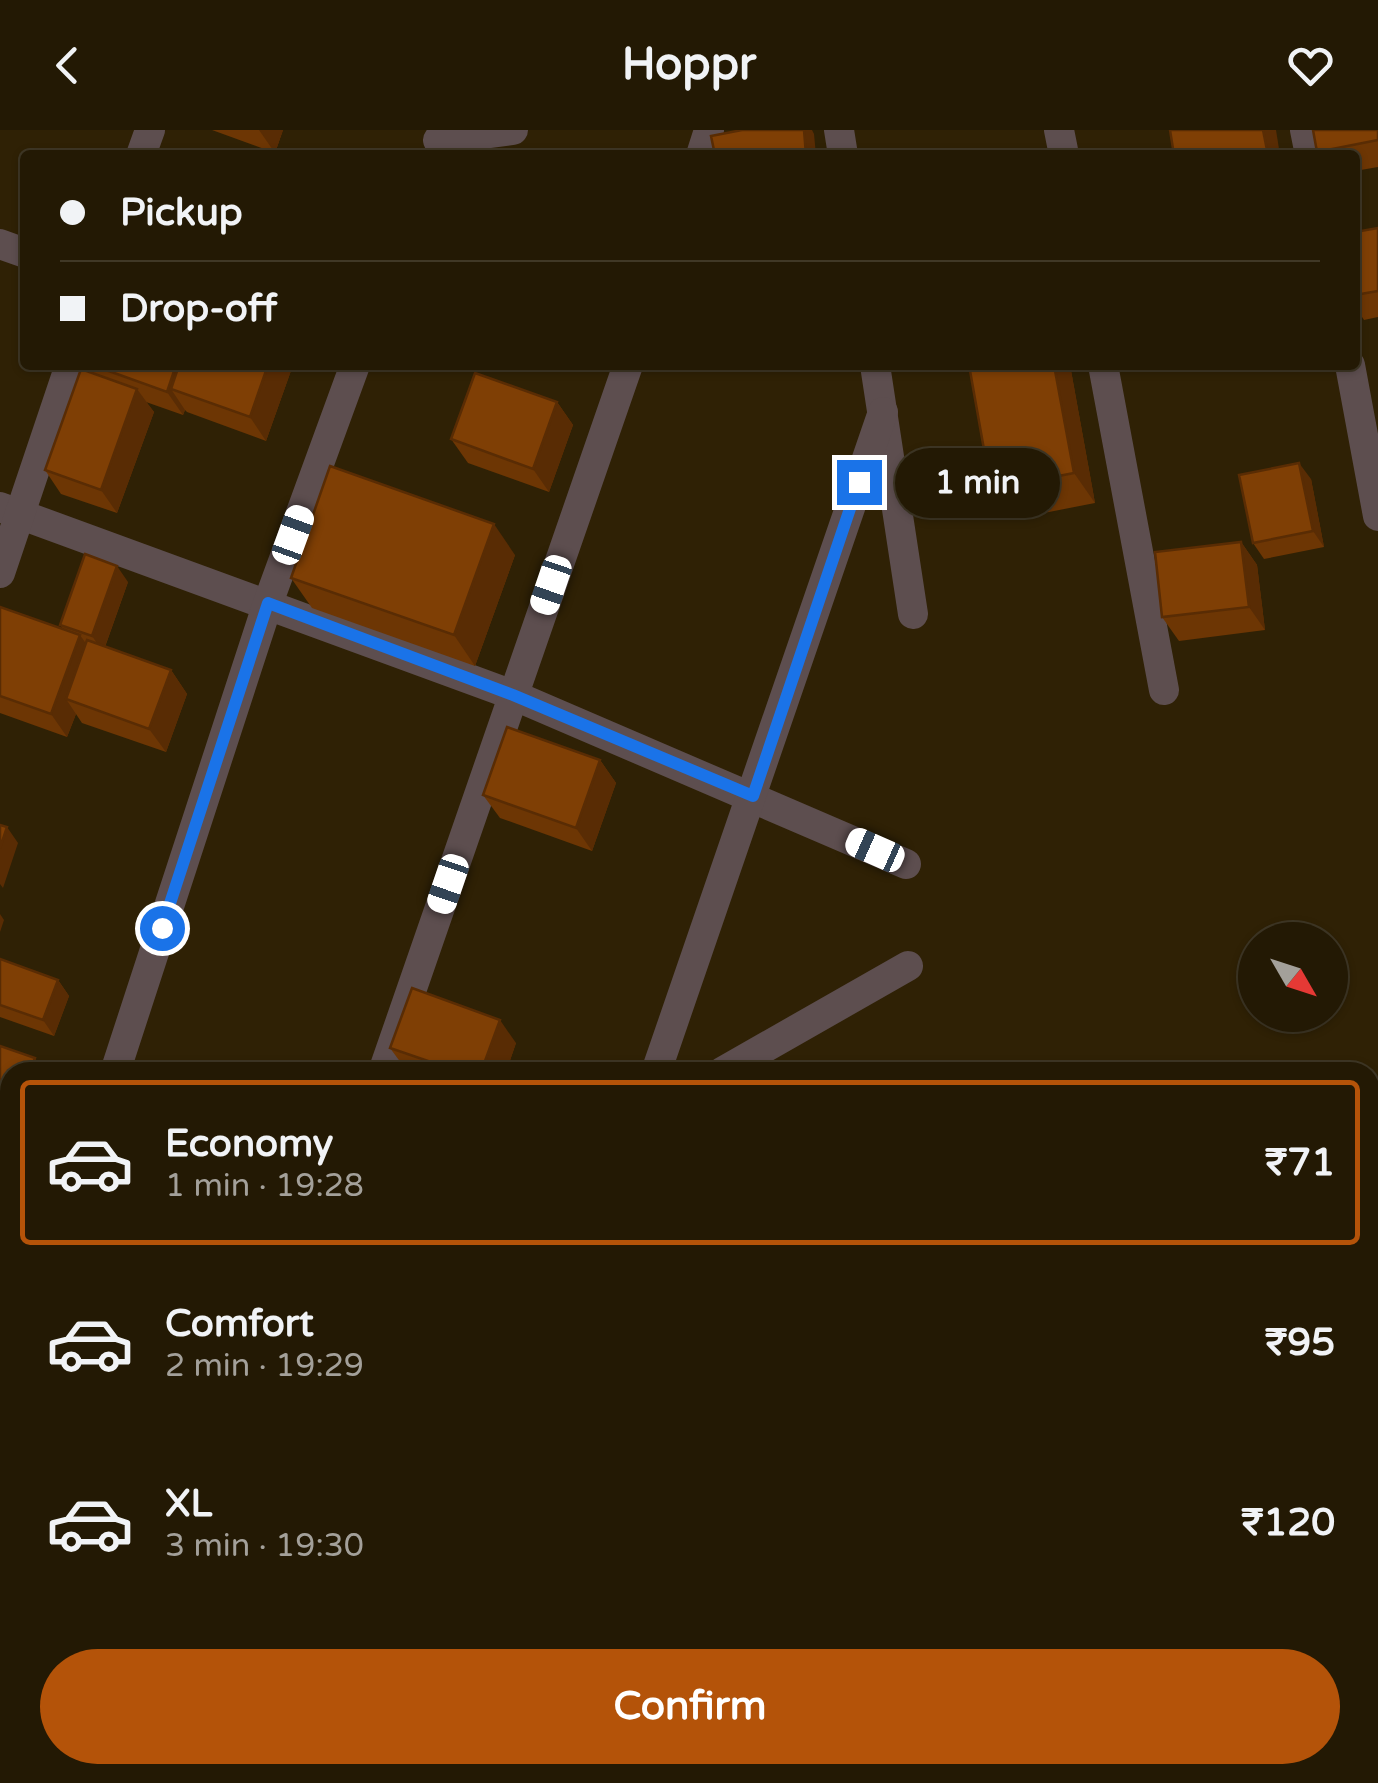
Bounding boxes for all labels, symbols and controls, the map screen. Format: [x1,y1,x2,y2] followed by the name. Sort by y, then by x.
[40,38,95,93] icon: back
[622,38,756,92] text: Hoppr
[1283,38,1338,93] icon: heart
[120,190,243,236] text: Pickup
[120,286,277,332] text: Drop-off
[894,447,1059,517] callout: 1 min
[837,460,882,505] route end
[935,464,1020,502] text: 1 min
[269,502,317,568] car
[527,552,575,618] car
[841,824,909,876] car
[424,851,472,917] car
[140,906,185,951] route start
[1238,922,1348,1032] north arrow
[1238,922,1348,1032] map controls
[45,1118,135,1208] icon: car
[165,1121,333,1167] text: Economy
[1265,1140,1335,1186] text: ₹71
[165,1167,364,1205] text: 1 min · 19:28
[45,1298,135,1388] icon: car
[165,1301,314,1347] text: Comfort
[1265,1320,1335,1366] text: ₹95
[165,1347,364,1385] text: 2 min · 19:29
[45,1478,135,1568] icon: car
[165,1481,212,1527] text: XL
[1241,1500,1335,1546] text: ₹120
[165,1527,364,1565] text: 3 min · 19:30
[40,1649,1340,1764] button: Confirm

